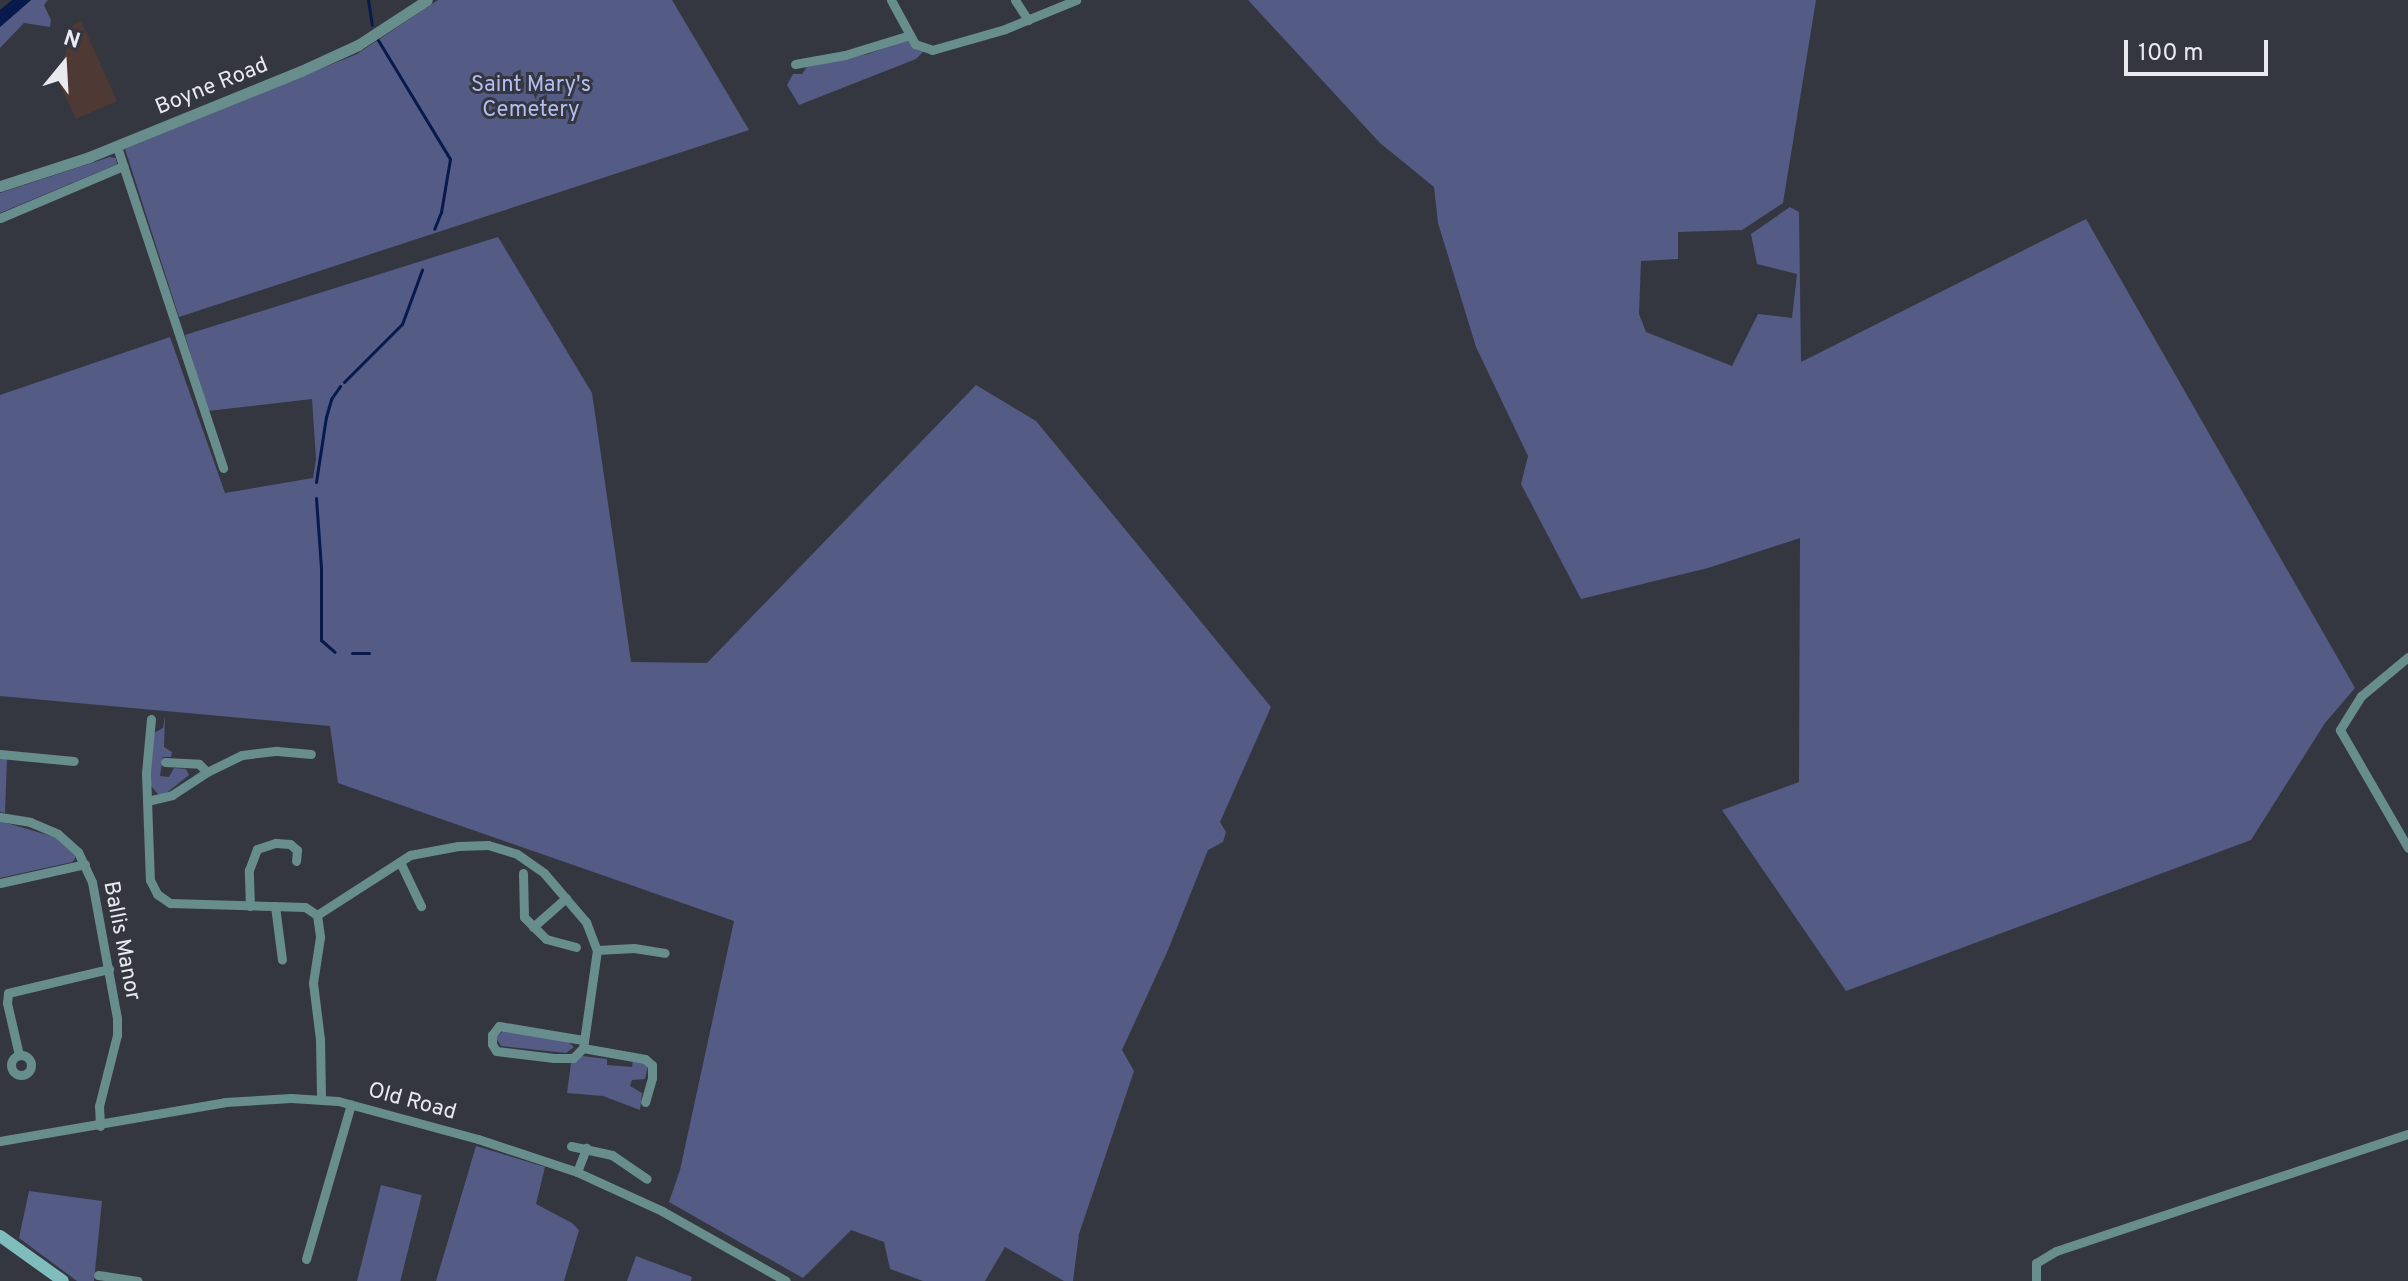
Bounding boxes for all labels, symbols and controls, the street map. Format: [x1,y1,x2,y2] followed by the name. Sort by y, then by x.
[24,24,104,104] north arrow
[2128,24,2272,74] scale bar
[60,25,83,56] text: N
[2138,39,2204,69] text: 100 m
[152,52,272,122] street label: Boyne Road
[471,72,591,124] park label: Saint Mary's Cemetery
[96,879,146,1003] street label: Ballis Manor
[365,1078,459,1126] street label: Old Road

